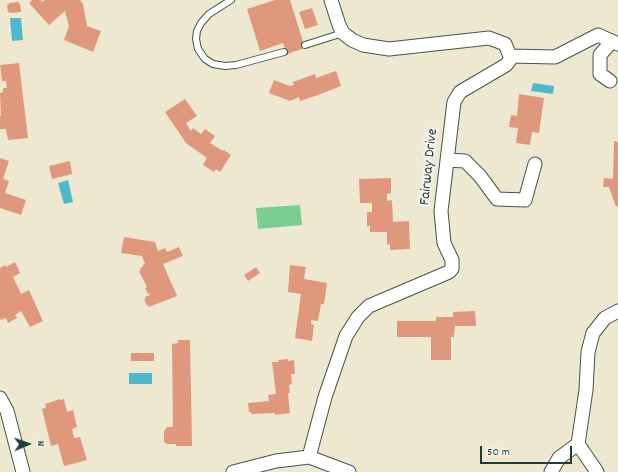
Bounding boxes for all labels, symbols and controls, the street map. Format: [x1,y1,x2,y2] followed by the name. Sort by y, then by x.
[417,128,443,206] street label: Fairway Drive
[8,424,48,464] north arrow
[482,438,574,464] scale bar
[32,441,48,447] text: N
[487,444,510,461] text: 50 m

